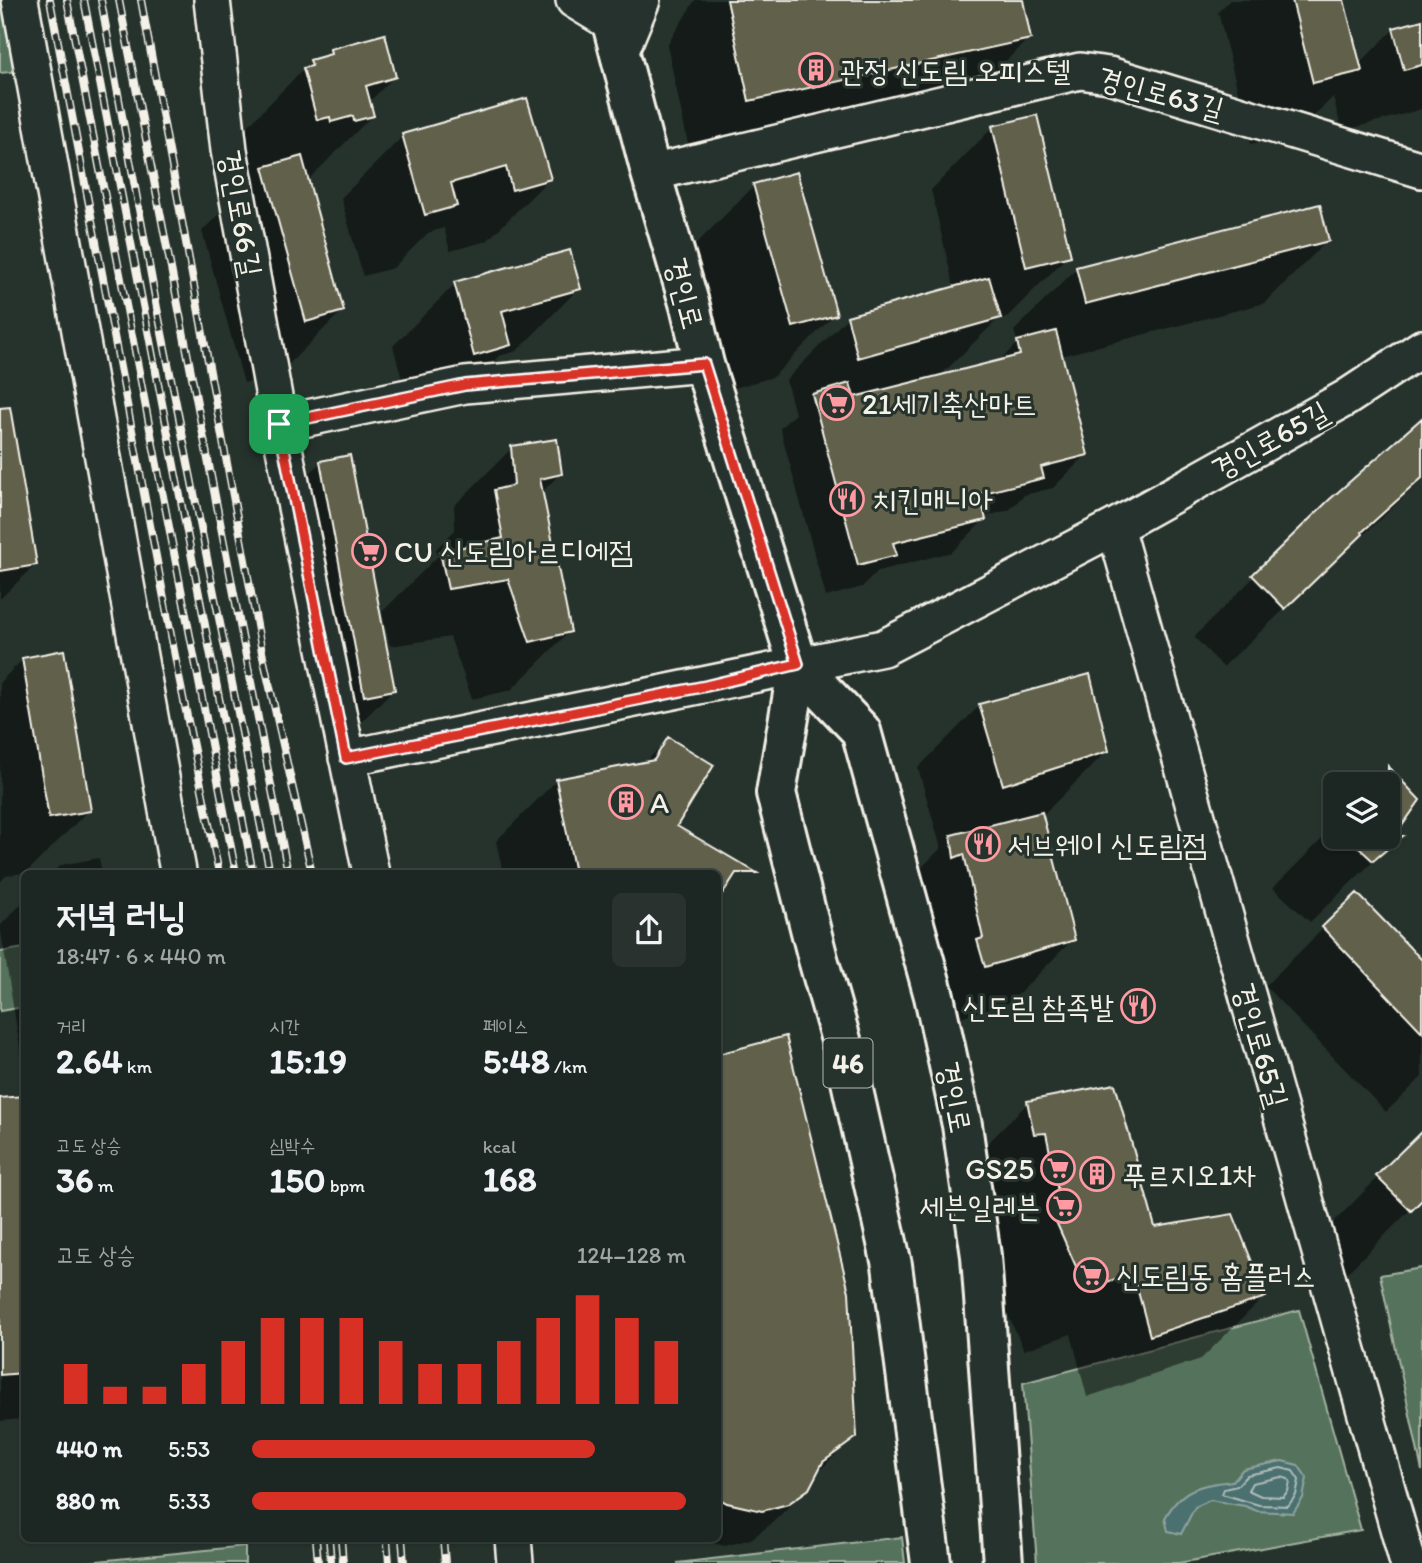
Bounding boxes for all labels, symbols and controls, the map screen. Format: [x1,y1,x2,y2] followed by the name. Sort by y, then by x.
[797,51,835,89] building icon: 관정 신도림 오피스텔
[840,52,1071,89] place label: 관정 신도림 오피스텔
[1094,58,1228,128] street label: 경인로63길
[212,147,270,279] street label: 경인로66길
[658,253,712,333] street label: 경인로
[818,384,856,422] supermarket icon: 21세기축산마트
[862,385,1037,422] place label: 21세기축산마트
[1205,393,1335,487] street label: 경인로65길
[249,394,309,454] pin
[260,405,298,443] icon: arrive
[828,480,866,518] restaurant icon: 치킨매니아
[872,481,993,518] place label: 치킨매니아
[350,532,388,570] supermarket icon: CU 신도림아르디에점
[394,533,633,570] place label: CU 신도림아르디에점
[1323,772,1400,849] map controls
[1323,772,1400,849] button: layers
[607,783,645,821] building icon: A
[650,784,669,821] place label: A
[964,825,1002,863] restaurant icon: 서브웨이 신도림점
[1007,826,1207,863] place label: 서브웨이 신도림점
[56,893,187,939] text: 저녁 러닝
[612,893,686,967] button: share
[56,942,226,970] text: 18:47 · 6 × 440 m
[1226,978,1296,1112] street label: 경인로65길
[1119,987,1157,1025] restaurant icon: 신도림 참족발
[962,988,1114,1025] place label: 신도림 참족발
[56,1015,87,1038] text: 거리
[269,1015,300,1038] text: 시간
[483,1015,529,1038] text: 페이스
[824,1038,872,1088] road number: 46
[56,1040,123,1082] text: 2.64
[269,1040,347,1082] text: 15:19
[483,1040,550,1082] text: 5:48
[123,1055,152,1078] text: km
[550,1055,587,1078] text: /km
[930,1058,980,1136] street label: 경인로
[56,1134,121,1157] text: 고도 상승
[269,1134,315,1157] text: 심박수
[483,1135,516,1158] text: kcal
[1039,1149,1077,1187] supermarket icon: GS25
[965,1150,1034,1187] place label: GS25
[1078,1155,1116,1193] building icon: 푸르지오1차
[1122,1156,1257,1193] place label: 푸르지오1차
[483,1158,537,1200] text: 168
[56,1159,94,1201] text: 36
[269,1159,326,1201] text: 150
[94,1174,114,1197] text: m
[326,1174,365,1197] text: bpm
[1045,1187,1083,1225] supermarket icon: 세븐일레븐
[919,1188,1040,1225] place label: 세븐일레븐
[56,1241,135,1269] text: 고도 상승
[577,1241,686,1269] text: 124–128 m
[1072,1256,1110,1294] supermarket icon: 신도림동 홈플러스
[1116,1257,1316,1294] place label: 신도림동 홈플러스
[56,1435,122,1463] text: 440 m
[168,1435,210,1463] text: 5:53
[56,1487,120,1515] text: 880 m
[168,1487,211,1515] text: 5:33

